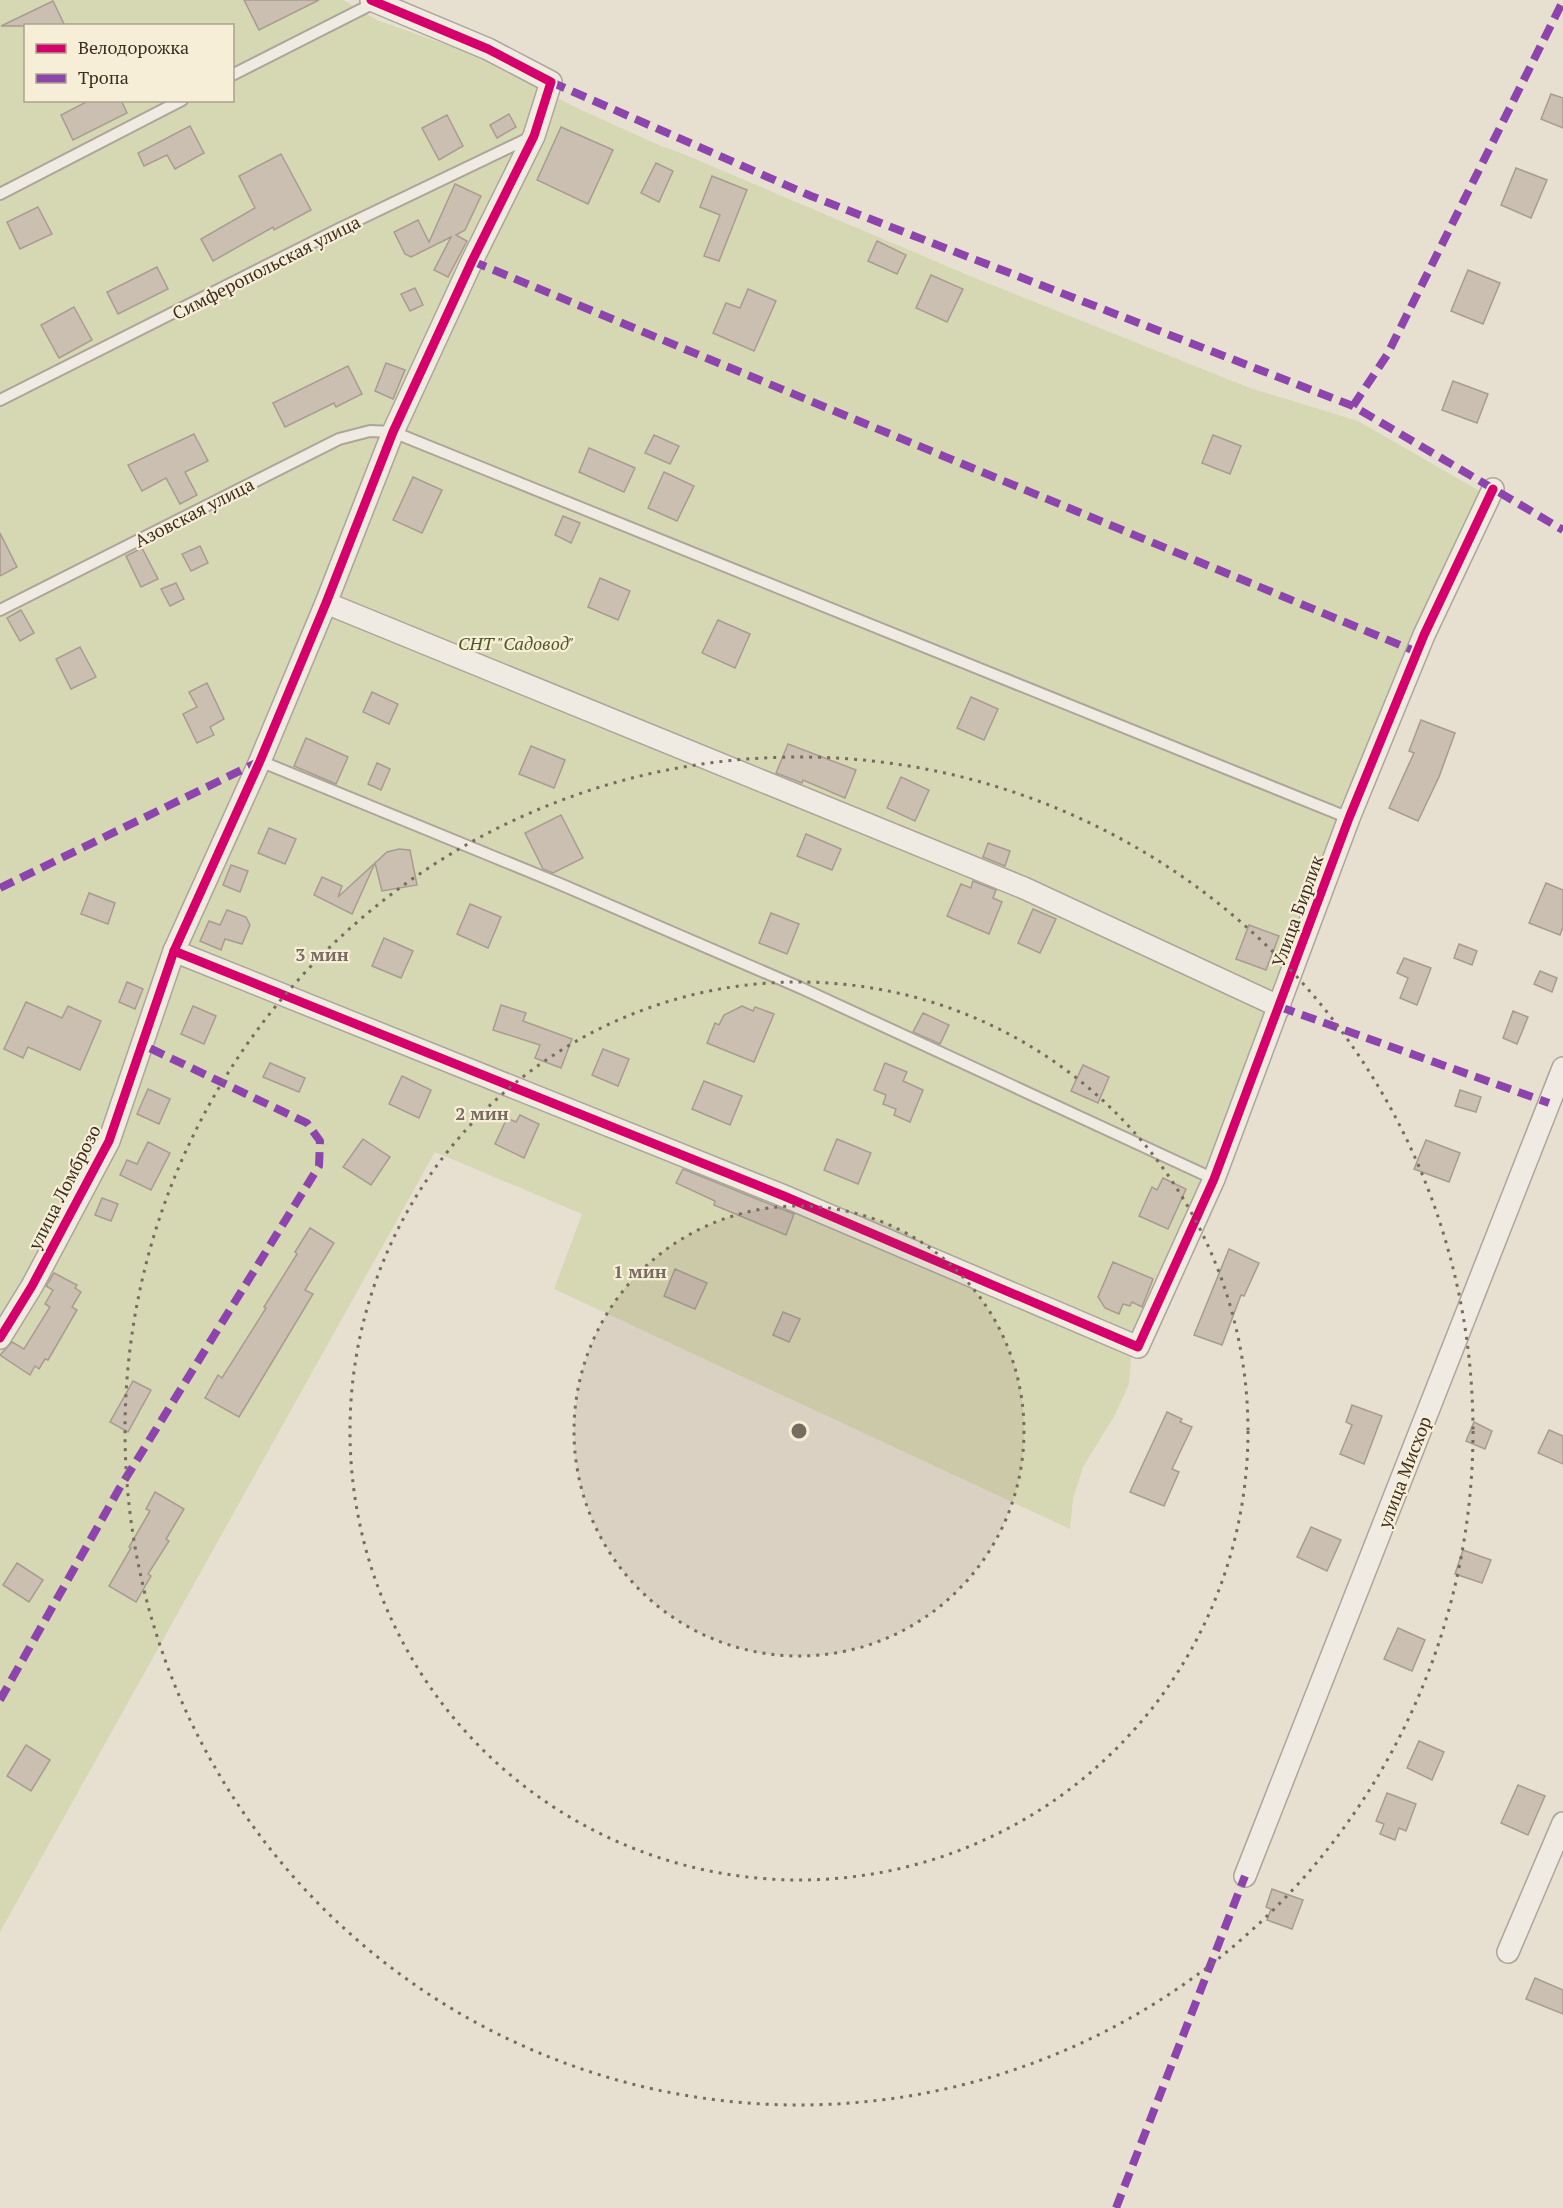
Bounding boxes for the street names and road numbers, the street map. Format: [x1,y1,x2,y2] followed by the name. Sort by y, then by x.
[168,209,364,325] street label: Симферопольская улица
[130,472,258,552] street label: Азовская улица
[1266,851,1328,970] street label: Улица Бирлик
[22,1120,106,1254] street label: улица Ломброзо
[1371,1413,1436,1532] street label: улица Мисхор

